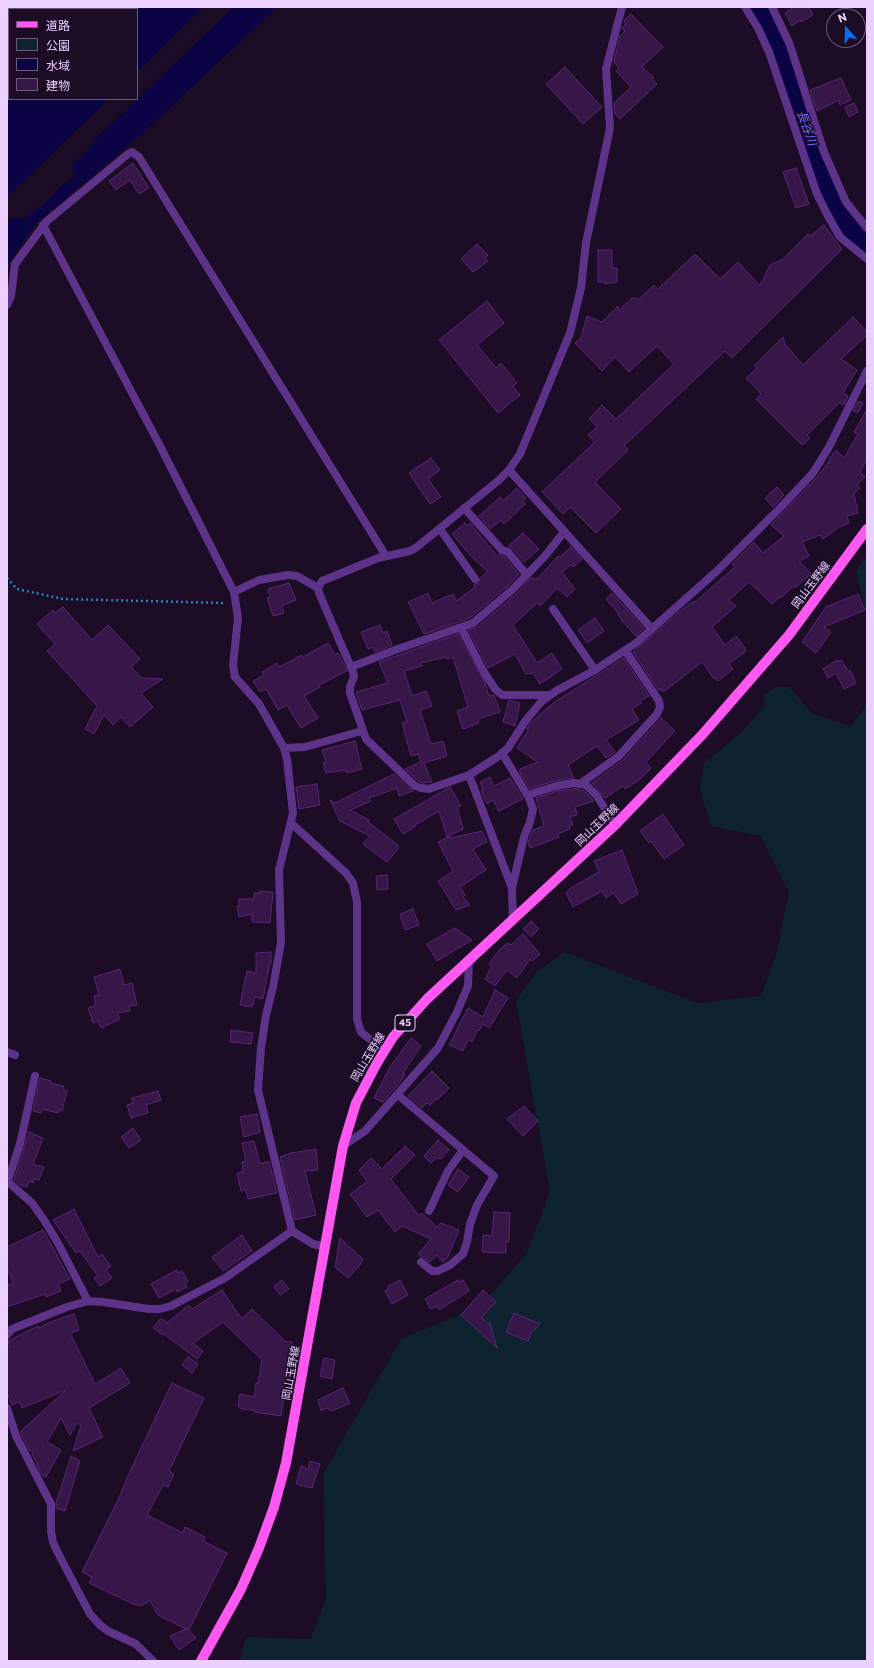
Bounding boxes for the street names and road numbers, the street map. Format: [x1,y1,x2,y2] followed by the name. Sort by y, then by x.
[789,559,833,611] street label: 岡山玉野線
[573,801,621,849] street label: 岡山玉野線
[395,1015,415,1031] road number: 45
[348,1030,388,1084] street label: 岡山玉野線
[280,1345,302,1401] street label: 岡山玉野線

